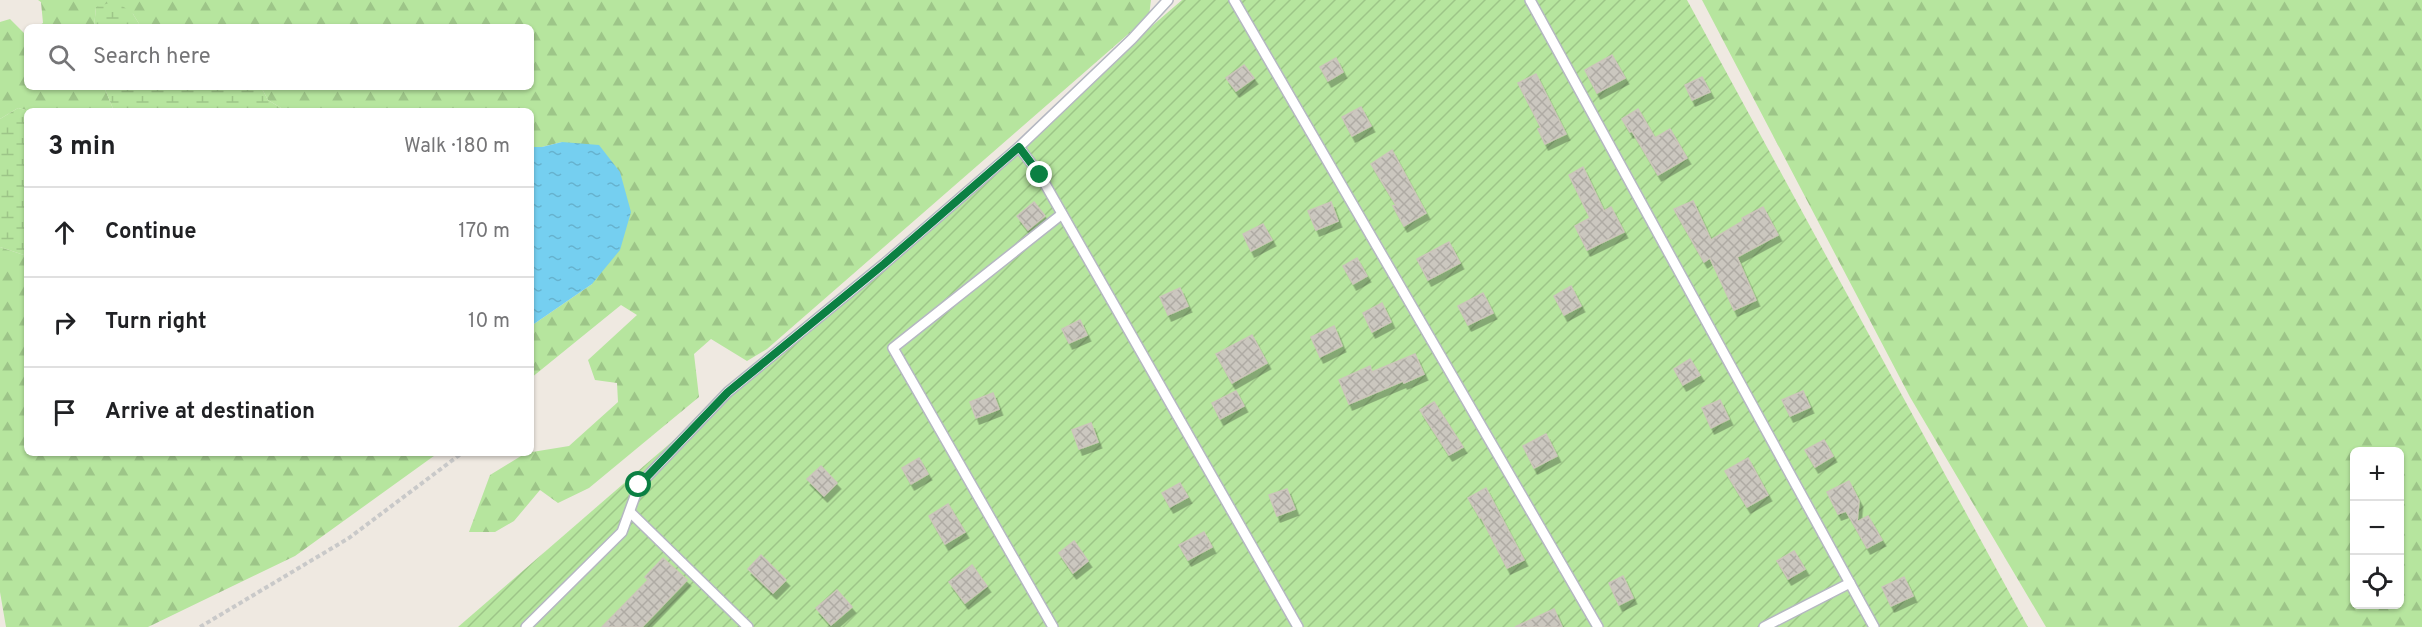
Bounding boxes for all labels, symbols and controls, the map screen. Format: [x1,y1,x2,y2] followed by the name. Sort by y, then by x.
[24,24,534,90] search box
[45,41,78,74] icon: search
[93,44,211,71] text: Search here
[48,131,116,164] text: 3 min
[404,134,510,160] text: Walk · 180 m
[1026,161,1052,187] route end
[48,216,81,249] icon: ahead
[105,219,196,246] text: Continue
[458,219,510,245] text: 170 m
[48,306,81,339] icon: right
[105,309,207,336] text: Turn right
[468,309,510,335] text: 10 m
[48,396,81,429] icon: arrive
[105,399,315,426] text: Arrive at destination
[2350,447,2404,609] map controls
[2350,447,2404,501] button: +
[625,471,651,497] route start
[2350,501,2404,555] button: −
[2350,555,2404,609] button: locate

